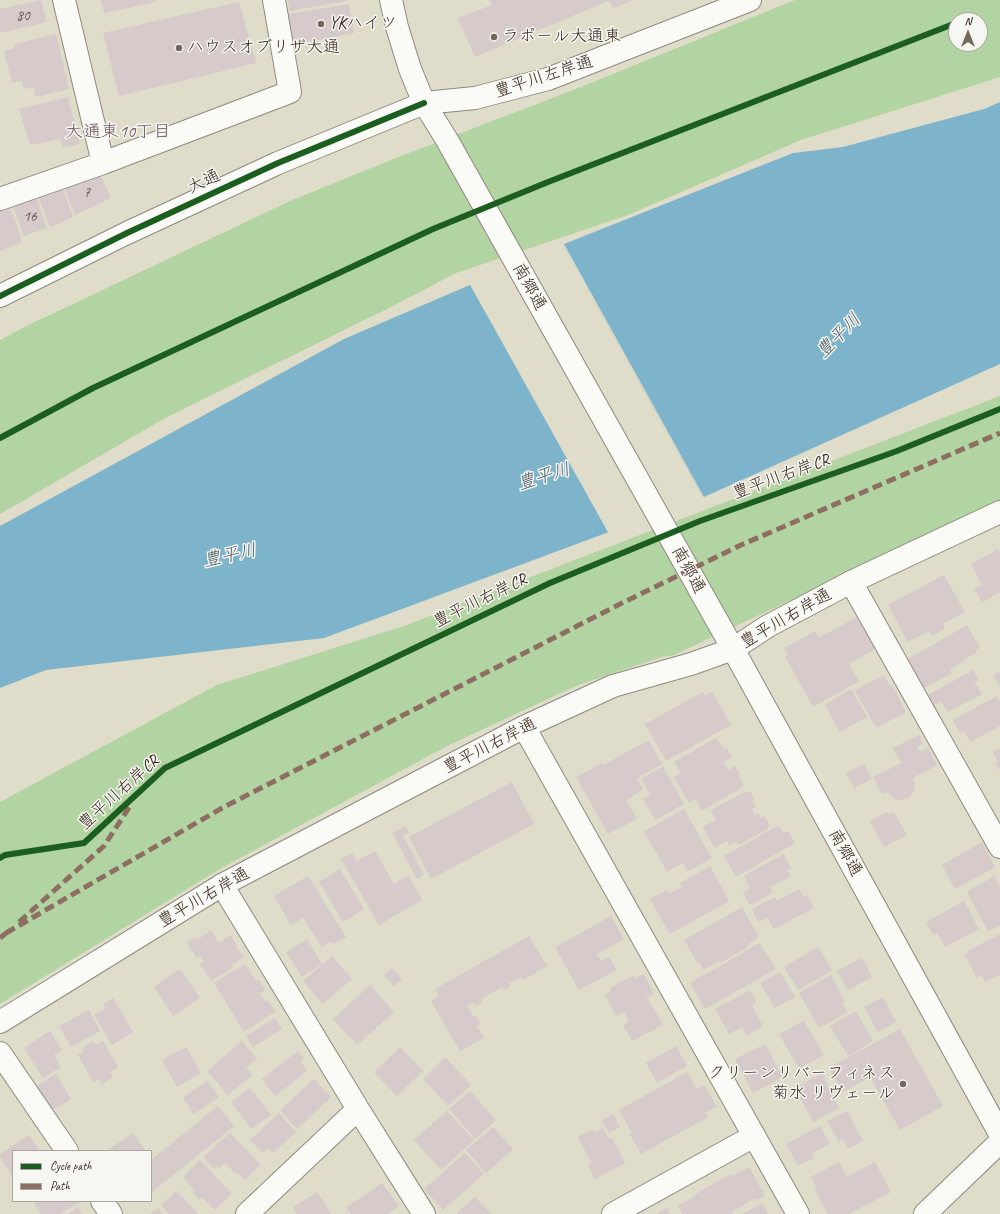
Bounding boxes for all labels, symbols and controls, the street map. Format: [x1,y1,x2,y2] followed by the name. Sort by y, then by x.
[16,7,30,25] house number: 80
[948,12,988,52] north arrow
[329,14,397,34] place label: YKハイツ
[965,14,971,28] text: N
[316,19,326,29] marker: YKハイツ
[502,27,621,47] place label: ラポール大通東
[489,32,499,42] marker: ラポール大通東
[187,38,340,58] place label: ハウスオブリザ大通
[174,43,184,53] marker: ハウスオブリザ大通
[492,52,596,102] street label: 豊平川左岸通
[65,121,171,143] district label: 大通東10丁目
[184,166,224,198] street label: 大通
[84,184,90,202] house number: 7
[23,208,37,226] house number: 16
[508,260,550,314] street label: 南郷通
[812,309,866,363] water label: 豊平川
[730,450,832,504] street label: 豊平川右岸CR
[515,459,573,495] water label: 豊平川
[201,540,259,572] water label: 豊平川
[667,543,709,597] street label: 南郷通
[430,570,530,632] street label: 豊平川右岸CR
[737,585,835,653] street label: 豊平川右岸通
[440,714,540,778] street label: 豊平川右岸通
[75,752,163,834] street label: 豊平川右岸CR
[824,826,866,880] street label: 南郷通
[155,864,253,932] street label: 豊平川右岸通
[708,1064,895,1104] place label: クリーンリバーフィネス 菊水 リヴェール
[898,1079,908,1089] marker: クリーンリバーフィネス 菊水 リヴェール
[12,1150,152,1202] legend
[50,1158,92,1174] text: Cycle path
[50,1178,70,1194] text: Path

